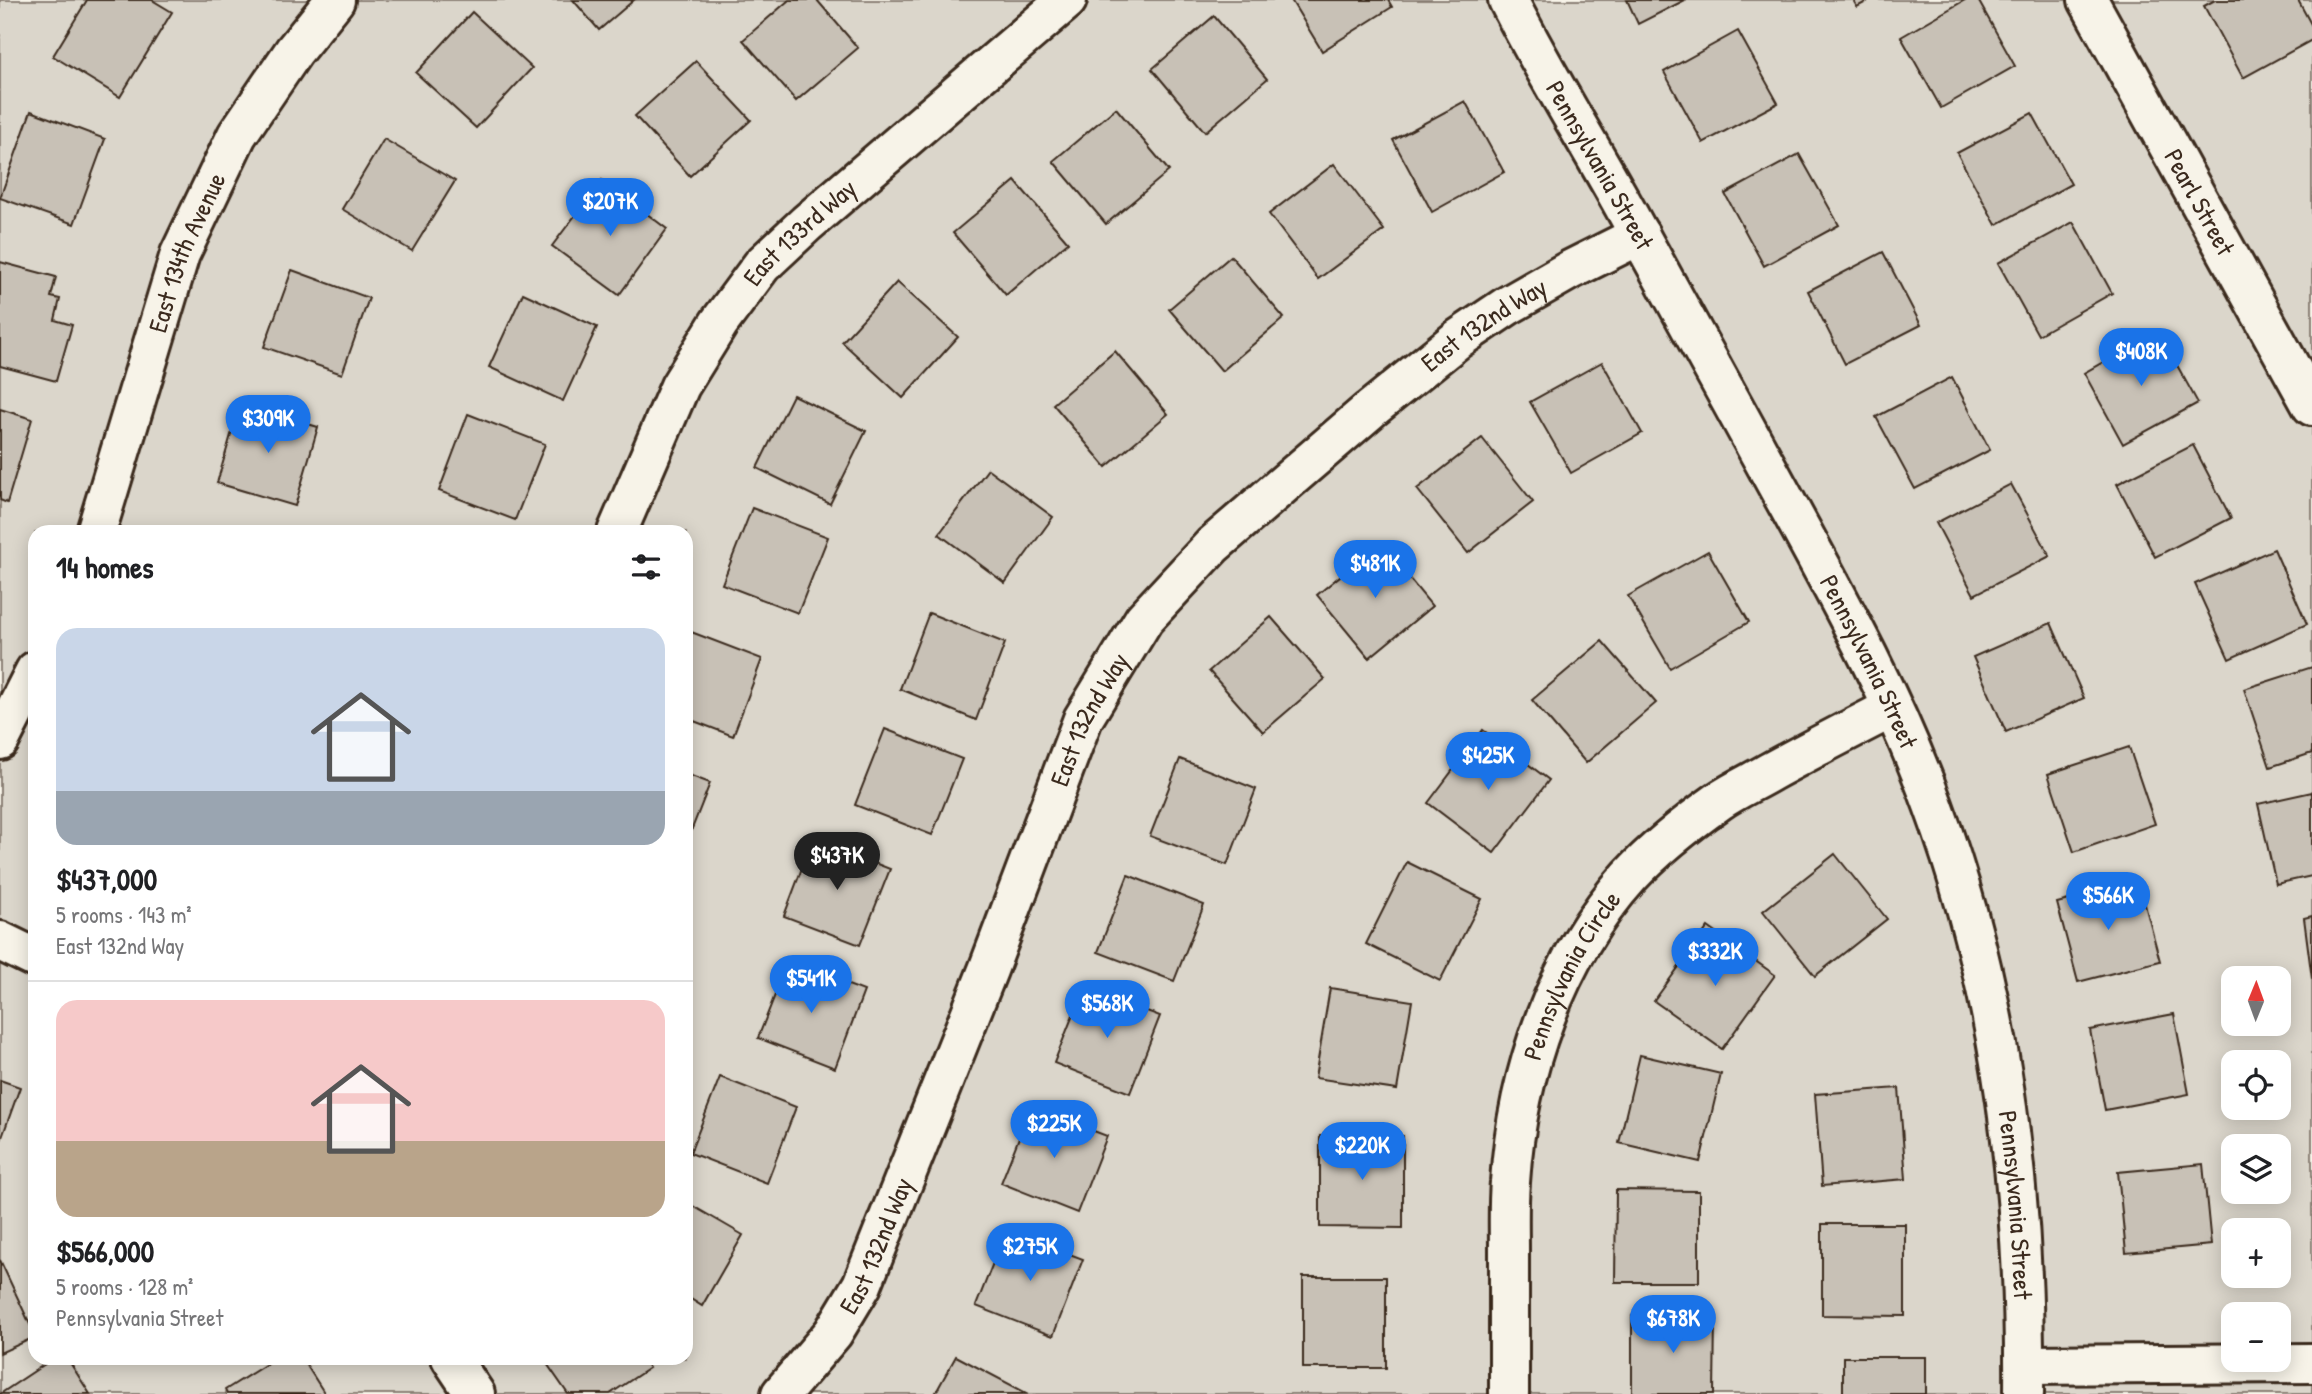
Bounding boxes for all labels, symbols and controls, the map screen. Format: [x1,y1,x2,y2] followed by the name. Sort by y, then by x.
[1538,74,1663,257] street label: Pennsylvania Street
[2157,143,2244,262] street label: Pearl Street
[139,167,233,337] street label: East 134th Avenue
[735,171,863,293] street label: East 133rd Way
[561,178,659,238] pin: $207K
[582,185,638,216] text: $207K
[1413,269,1553,379] street label: East 132nd Way
[2092,328,2190,388] pin: $408K
[2115,335,2167,366] text: $408K
[219,396,317,455] pin: $309K
[242,402,294,433] text: $309K
[1326,540,1424,600] pin: $481K
[56,547,154,587] text: 14 homes
[1350,547,1400,578] text: $481K
[627,548,665,586] icon: filters
[1812,569,1927,755] street label: Pennsylvania Street
[1041,646,1136,791] street label: East 132nd Way
[298,674,424,800] icon: home
[1439,732,1537,792] pin: $425K
[1462,739,1514,770] text: $425K
[788,832,886,892] pin: $437K
[810,839,864,870] text: $437K
[56,859,157,899] text: $437,000
[2059,872,2157,932] pin: $566K
[2082,879,2134,910] text: $566K
[1514,883,1628,1064] street label: Pennsylvania Circle
[56,899,192,930] text: 5 rooms · 143 m²
[1666,928,1764,988] pin: $332K
[56,930,184,961] text: East 132nd Way
[1687,935,1743,966] text: $332K
[762,956,860,1015] pin: $541K
[786,962,836,993] text: $541K
[2221,966,2291,1036] north arrow
[2221,966,2291,1372] map controls
[1058,981,1156,1040] pin: $568K
[1081,987,1133,1018] text: $568K
[298,1046,424,1172] icon: home
[2221,1050,2291,1120] button: locate
[1005,1100,1103,1160] pin: $225K
[1027,1107,1081,1138] text: $225K
[1991,1108,2041,1301] street label: Pennsylvania Street
[1313,1122,1411,1182] pin: $220K
[1334,1129,1390,1160] text: $220K
[2221,1134,2291,1204] button: layers
[831,1172,920,1320] street label: East 132nd Way
[2221,1218,2291,1288] button: +
[981,1224,1079,1283] pin: $275K
[1002,1230,1058,1261] text: $275K
[56,1231,154,1271] text: $566,000
[56,1271,193,1302] text: 5 rooms · 128 m²
[1624,1296,1722,1355] pin: $678K
[56,1302,223,1333] text: Pennsylvania Street
[1646,1302,1700,1333] text: $678K
[2221,1302,2291,1372] button: −

